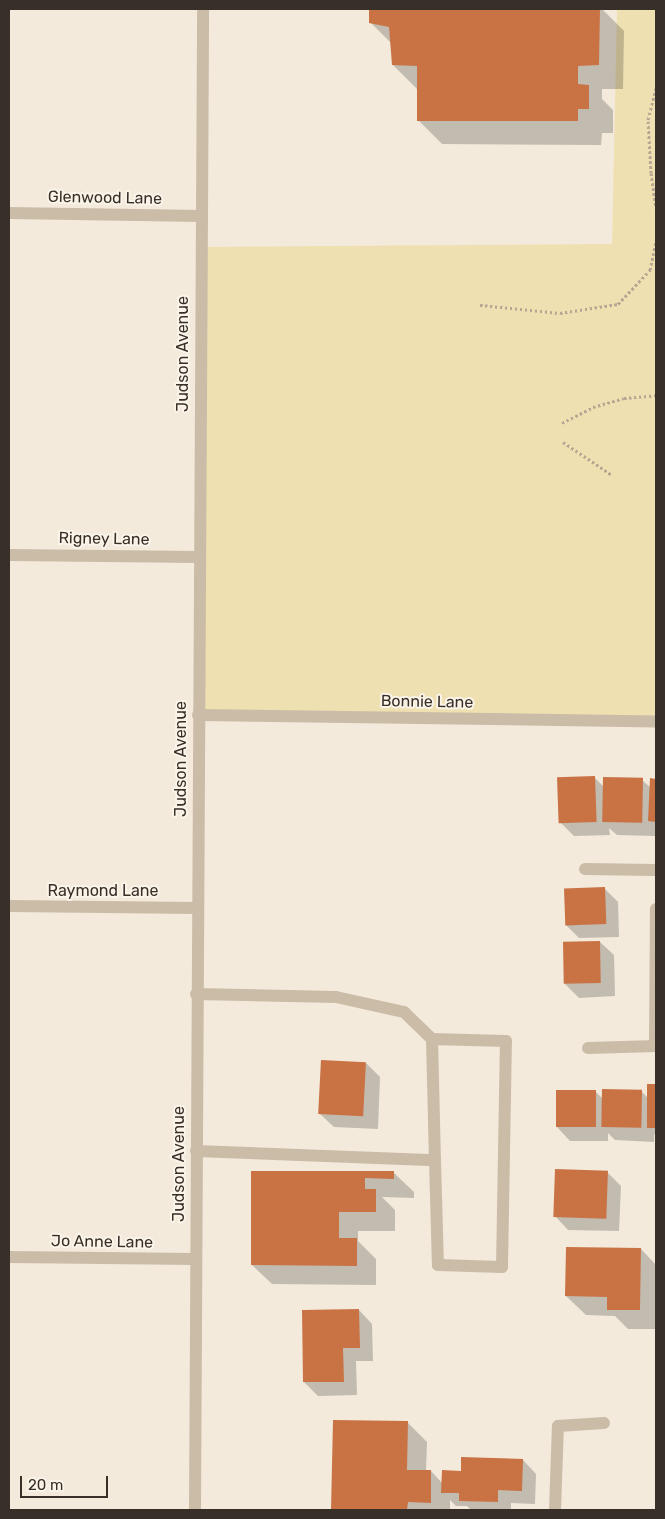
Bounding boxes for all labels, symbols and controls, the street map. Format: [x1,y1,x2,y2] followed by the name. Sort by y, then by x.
[48,187,162,209] street label: Glenwood Lane
[173,296,193,412] street label: Judson Avenue
[58,529,150,549] street label: Rigney Lane
[381,692,473,712] street label: Bonnie Lane
[171,701,191,817] street label: Judson Avenue
[47,881,159,901] street label: Raymond Lane
[169,1106,189,1222] street label: Judson Avenue
[50,1232,154,1252] street label: Jo Anne Lane
[22,1466,110,1498] scale bar
[28,1476,63,1494] text: 20 m

